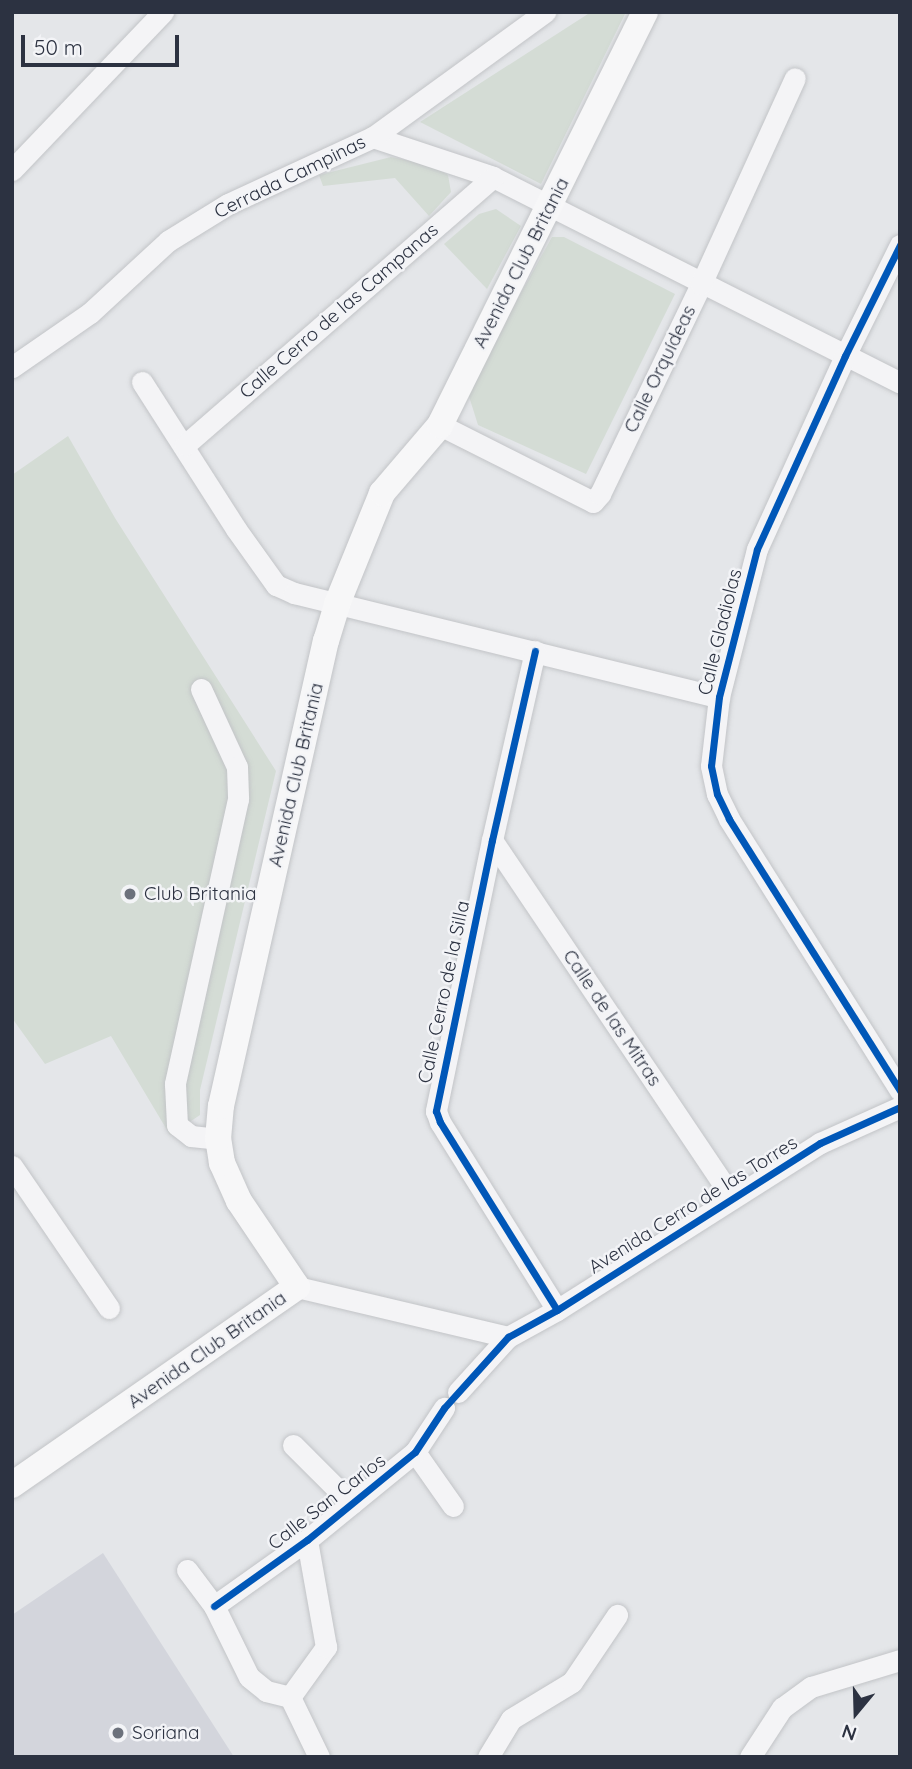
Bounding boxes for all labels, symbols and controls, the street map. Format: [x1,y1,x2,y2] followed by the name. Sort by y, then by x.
[24,21,182,65] scale bar
[34,34,83,60] text: 50 m
[211,130,369,224] street label: Cerrada Campinas
[468,174,574,352] street label: Avenida Club Britania
[235,219,443,403] street label: Calle Cerro de las Campanas
[619,302,701,436] street label: Calle Orquídeas
[693,566,747,698] street label: Calle Gladiolas
[264,681,328,869] street label: Avenida Club Britania
[144,883,256,905] place label: Club Britania
[122,886,138,902] marker: Club Britania
[414,899,474,1085] street label: Calle Cerro de la Silla
[558,945,666,1091] street label: Calle de las Mitras
[584,1131,802,1279] street label: Avenida Cerro de las Torres
[123,1287,291,1413] street label: Avenida Club Britania
[264,1449,390,1555] street label: Calle San Carlos
[821,1678,891,1748] north arrow
[839,1719,860,1746] text: N
[132,1722,200,1744] place label: Soriana
[110,1725,126,1741] marker: Soriana

